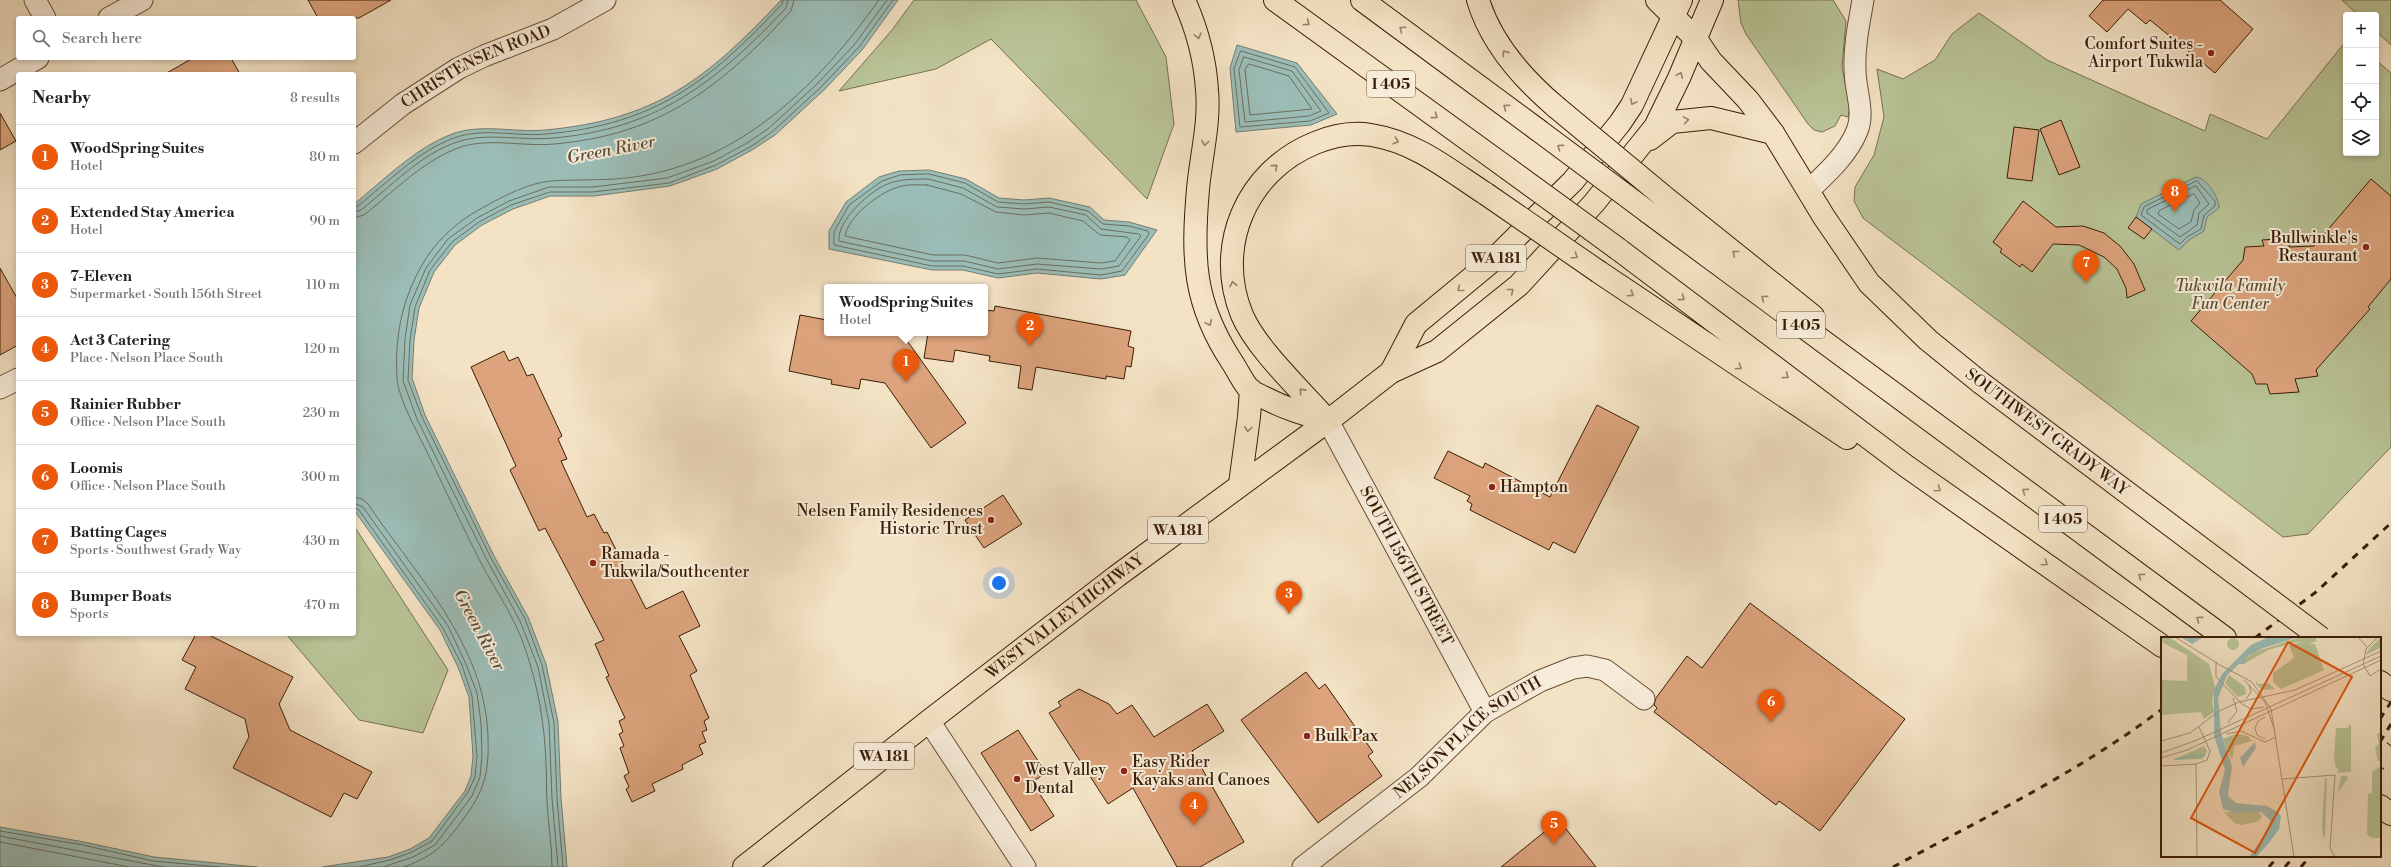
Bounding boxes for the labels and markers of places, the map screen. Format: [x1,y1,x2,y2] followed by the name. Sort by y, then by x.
[2085,34,2204,72] place label: Comfort Suites - Airport Tukwila
[2206,48,2216,58] marker: Comfort Suites - Airport Tukwila
[2162,179,2188,212] pin: 8
[2270,228,2358,266] place label: Bullwinkle's Restaurant
[2361,242,2371,252] marker: Bullwinkle's Restaurant
[2073,250,2099,283] pin: 7
[1017,313,1043,346] pin: 2
[893,349,919,382] pin: 1
[1500,477,1569,497] place label: Hampton
[1487,482,1497,492] marker: Hampton
[797,501,983,539] place label: Nelsen Family Residences Historic Trust
[986,515,996,525] marker: Nelsen Family Residences Historic Trust
[601,544,750,582] place label: Ramada - Tukwila/Southcenter
[588,558,598,568] marker: Ramada - Tukwila/Southcenter
[1276,581,1302,614] pin: 3
[1758,689,1784,722] pin: 6
[1314,726,1379,746] place label: Bulk Pax
[1302,731,1312,741] marker: Bulk Pax
[1132,752,1270,790] place label: Easy Rider Kayaks and Canoes
[1024,760,1106,798] place label: West Valley Dental
[1119,766,1129,776] marker: Easy Rider Kayaks and Canoes
[1012,774,1022,784] marker: West Valley Dental
[1181,792,1207,825] pin: 4
[1541,811,1567,844] pin: 5

